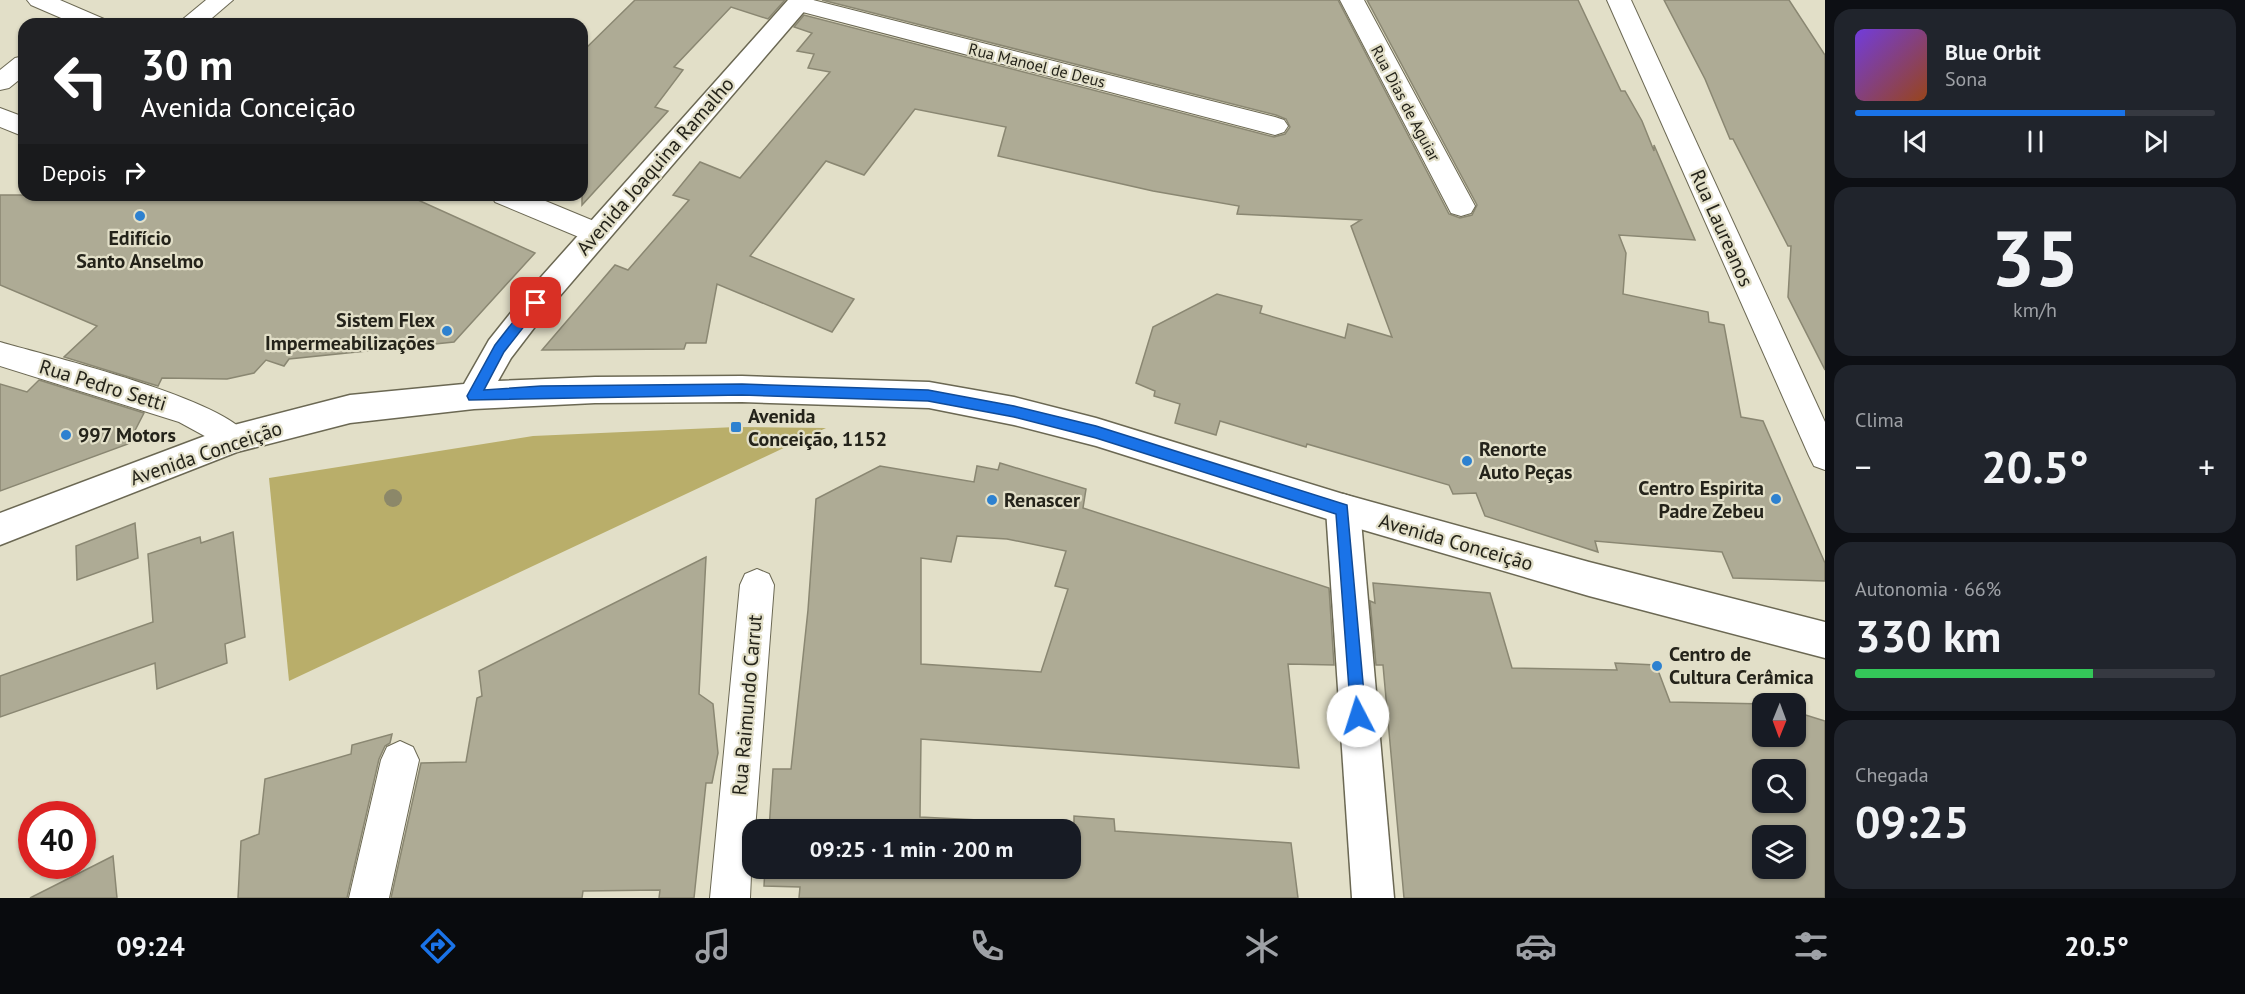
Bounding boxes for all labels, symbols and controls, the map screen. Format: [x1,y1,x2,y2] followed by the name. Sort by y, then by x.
[141,37,233,92] text: 30 m
[967,38,1108,92] street label: Rua Manoel de Deus
[1945,38,2041,66] text: Blue Orbit
[42,42,120,120] icon: left
[1367,42,1445,165] street label: Rua Dias de Aguiar
[1945,66,1987,92] text: Sona
[570,72,740,260] street label: Avenida Joaquina Ramalho
[141,90,356,124] text: Avenida Conceição
[1899,125,1932,158] icon: previous
[2019,125,2052,158] icon: pause
[2139,125,2172,158] icon: next
[118,156,151,189] icon: right
[42,159,106,187] text: Depois
[1685,165,1759,291] street label: Rua Laureanos
[1991,207,2079,308] text: 35
[133,209,147,223] marker: Edifício Santo Anselmo
[76,225,204,274] place label: Edifício Santo Anselmo
[510,277,561,328] pin
[519,286,552,319] icon: arrive
[2013,297,2057,323] text: km/h
[265,307,435,356] place label: Sistem Flex Impermeabilizações
[440,324,454,338] marker: Sistem Flex Impermeabilizações
[36,353,170,417] street label: Rua Pedro Setti
[748,403,887,452] place label: Avenida Conceição, 1152
[1855,407,1904,433] text: Clima
[127,415,285,491] street label: Avenida Conceição
[729,420,743,434] marker: Avenida Conceição, 1152
[78,422,176,448] place label: 997 Motors
[59,428,73,442] marker: 997 Motors
[1479,436,1572,485] place label: Renorte Auto Peças
[1981,437,2089,495] text: 20.5°
[1855,445,1872,488] text: −
[2198,445,2215,488] text: +
[1460,454,1474,468] marker: Renorte Auto Peças
[1638,475,1764,524] place label: Centro Espirita Padre Zebeu
[1004,487,1080,513] place label: Renascer
[1769,492,1783,506] marker: Centro Espirita Padre Zebeu
[985,493,999,507] marker: Renascer
[1376,508,1536,576] street label: Avenida Conceição
[1855,576,2001,602] text: Autonomia · 66%
[1855,606,2001,664] text: 330 km
[726,613,768,797] street label: Rua Raimundo Carrut
[1669,641,1814,690] place label: Centro de Cultura Cerâmica
[1650,659,1664,673] marker: Centro de Cultura Cerâmica
[1326,684,1390,748] position arrow
[1752,693,1806,747] north arrow
[1752,693,1806,879] map controls
[1752,759,1806,813] button: search
[1855,762,1929,788] text: Chegada
[1855,792,1969,850] text: 09:25
[18,801,96,879] speed limit sign: 40
[1752,825,1806,879] button: layers
[810,835,1013,863] text: 09:25 · 1 min · 200 m
[417,925,459,967] icon: directions
[692,925,734,967] icon: music
[966,925,1008,967] icon: phone
[1241,925,1283,967] icon: climate
[1515,925,1557,967] icon: car
[1790,925,1832,967] icon: filters
[116,929,185,963] text: 09:24
[2064,929,2129,963] text: 20.5°

